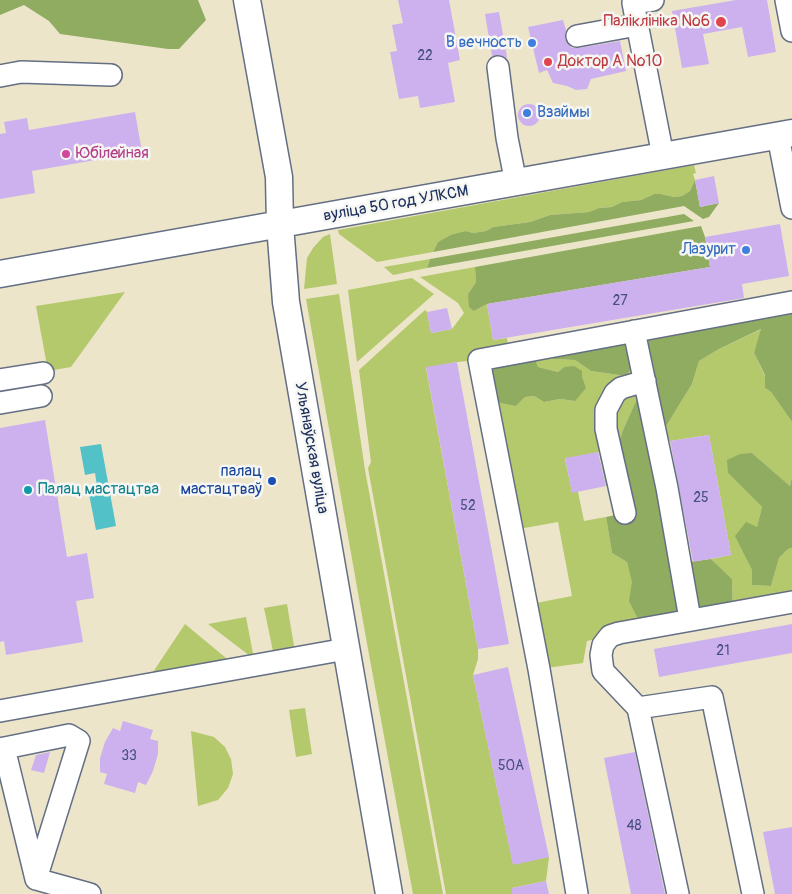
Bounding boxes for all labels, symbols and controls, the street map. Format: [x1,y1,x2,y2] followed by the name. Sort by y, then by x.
[603,12,710,32] place label: Паліклініка №6
[714,15,728,29] marker: Паліклініка №6
[446,33,522,53] place label: В вечность
[526,37,538,49] marker: В вечность
[417,48,433,64] house number: 22
[558,52,663,72] place label: Доктор А №10
[542,56,554,68] marker: Доктор А №10
[537,103,590,123] place label: Взаймы
[521,107,533,119] marker: Взаймы
[76,144,149,164] place label: Юбілейная
[60,148,72,160] marker: Юбілейная
[322,182,470,226] street label: вуліца 50 год УЛКСМ
[682,240,736,260] place label: Лазурит
[740,244,752,256] marker: Лазурит
[612,293,628,309] house number: 27
[290,381,332,515] street label: Ульянаўская вуліца
[181,462,262,500] place label: палац мастацтваў
[266,475,278,487] marker: палац мастацтваў
[38,480,159,500] place label: Палац мастацтва
[22,484,34,496] marker: Палац мастацтва
[693,490,709,506] house number: 25
[460,498,476,514] house number: 52
[716,643,730,659] house number: 21
[121,748,137,764] house number: 33
[498,758,524,774] house number: 50А
[626,818,642,834] house number: 48

